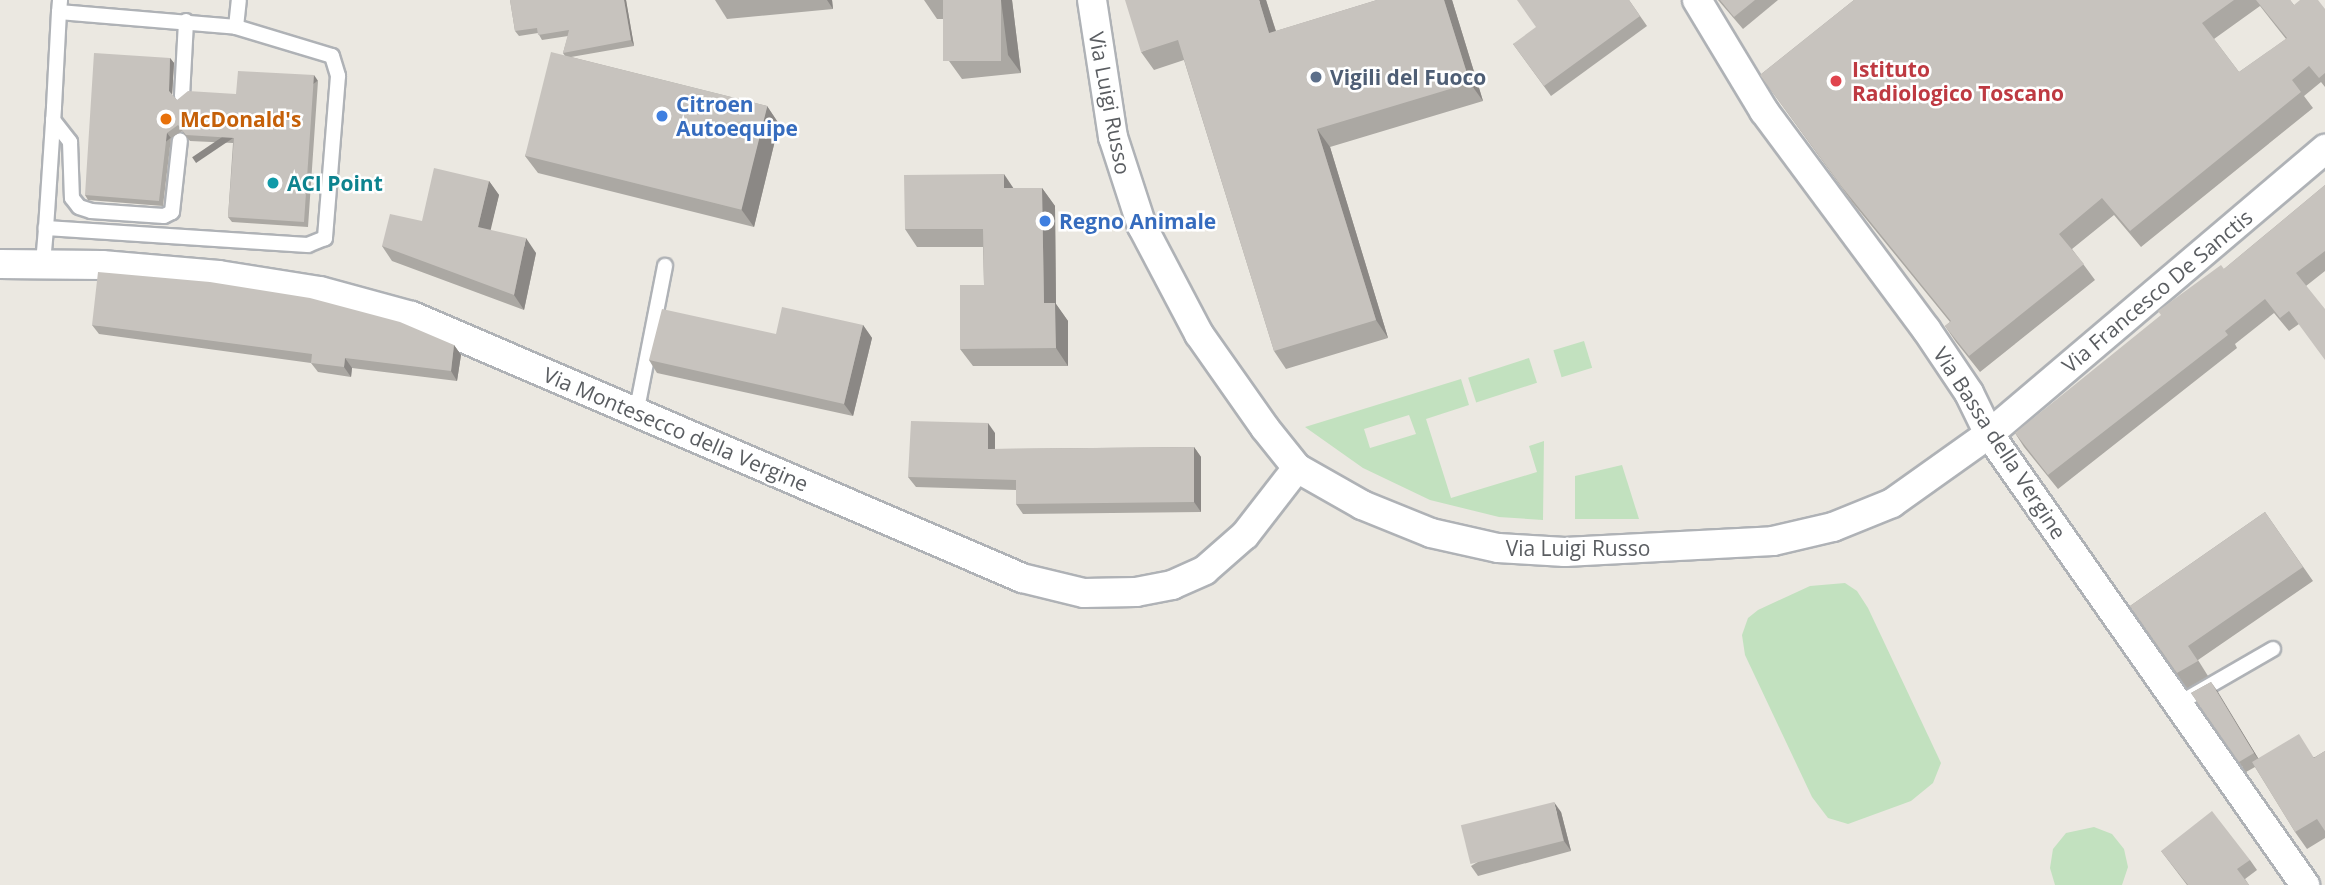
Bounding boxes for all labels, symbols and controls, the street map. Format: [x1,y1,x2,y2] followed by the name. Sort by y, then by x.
[1084,30,1136,176] street label: Via Luigi Russo
[1852,56,2064,106] place label: Istituto Radiologico Toscano
[1330,64,1486,90] place label: Vigili del Fuoco
[1308,69,1324,85] marker: Vigili del Fuoco
[1826,71,1846,91] marker: Istituto Radiologico Toscano
[676,91,798,141] place label: Citroen Autoequipe
[180,106,301,132] place label: McDonald's
[654,108,670,124] marker: Citroen Autoequipe
[158,111,174,127] marker: McDonald's
[287,170,383,196] place label: ACI Point
[265,175,281,191] marker: ACI Point
[2057,204,2257,378] street label: Via Francesco De Sanctis
[1059,208,1216,234] place label: Regno Animale
[1037,213,1053,229] marker: Regno Animale
[1928,342,2072,544] street label: Via Bassa della Vergine
[540,362,812,496] street label: Via Montesecco della Vergine
[1506,535,1650,561] street label: Via Luigi Russo

